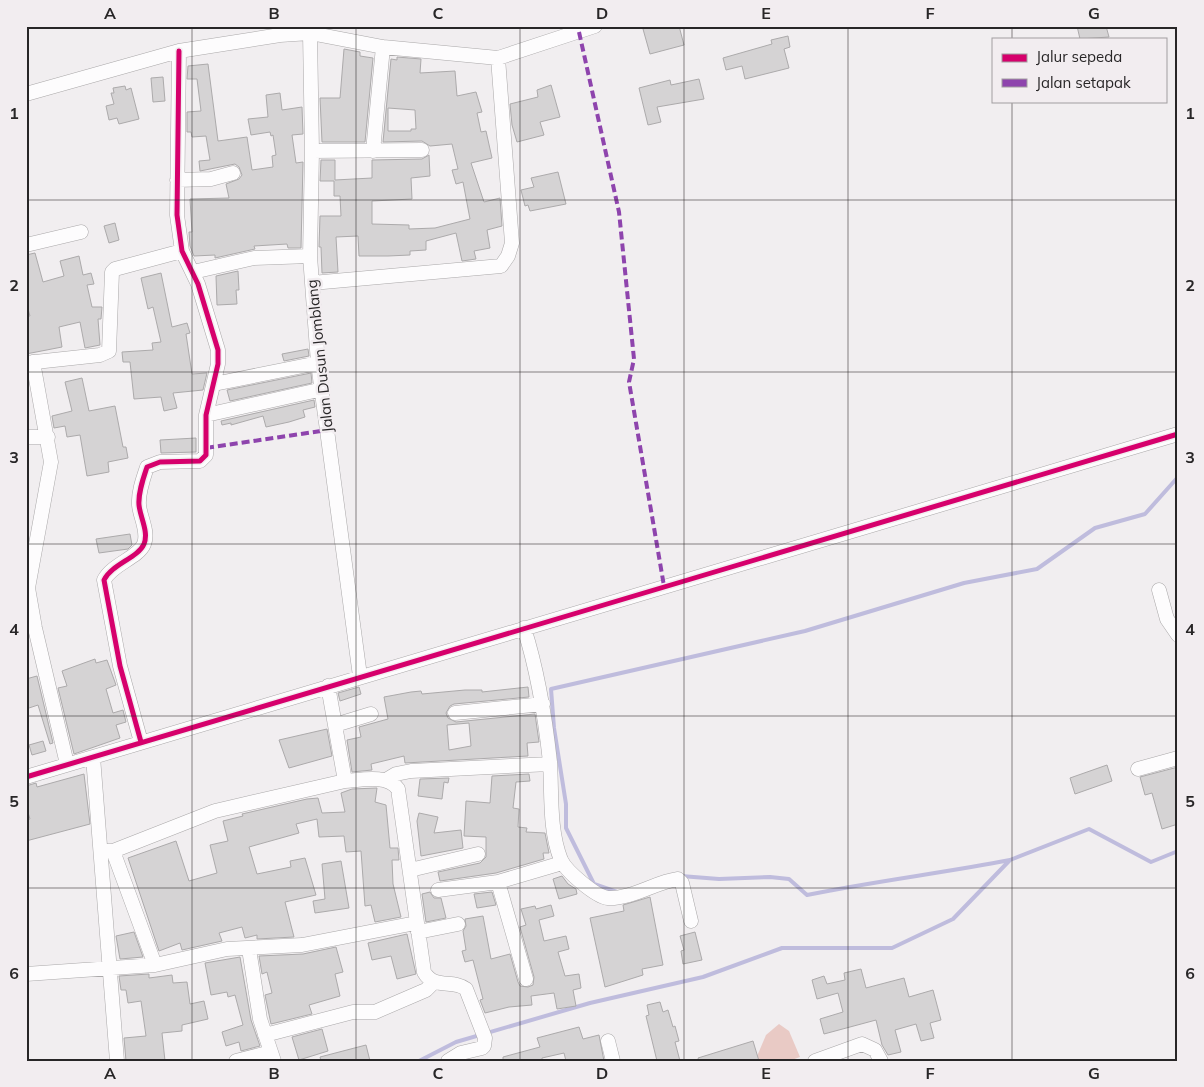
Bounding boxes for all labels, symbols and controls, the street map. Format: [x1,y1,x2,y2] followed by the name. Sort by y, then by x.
[104,3,116,23] text: A
[268,3,280,23] text: B
[433,3,444,23] text: C
[596,3,608,23] text: D
[761,3,771,23] text: E
[925,3,935,23] text: F
[1088,3,1100,23] text: G
[992,38,1166,102] legend
[1036,47,1122,66] text: Jalur sepeda
[1036,73,1131,92] text: Jalan setapak
[9,103,19,123] text: 1
[1185,103,1195,123] text: 1
[9,275,19,295] text: 2
[1185,275,1195,295] text: 2
[302,279,337,434] street label: Jalan Dusun Jomblang
[9,447,19,467] text: 3
[1185,447,1195,467] text: 3
[9,619,19,639] text: 4
[1185,619,1195,639] text: 4
[9,791,19,811] text: 5
[1185,791,1195,811] text: 5
[9,963,19,983] text: 6
[1185,963,1195,983] text: 6
[104,1063,116,1083] text: A
[268,1063,280,1083] text: B
[433,1063,444,1083] text: C
[596,1063,608,1083] text: D
[761,1063,771,1083] text: E
[925,1063,935,1083] text: F
[1088,1063,1100,1083] text: G

